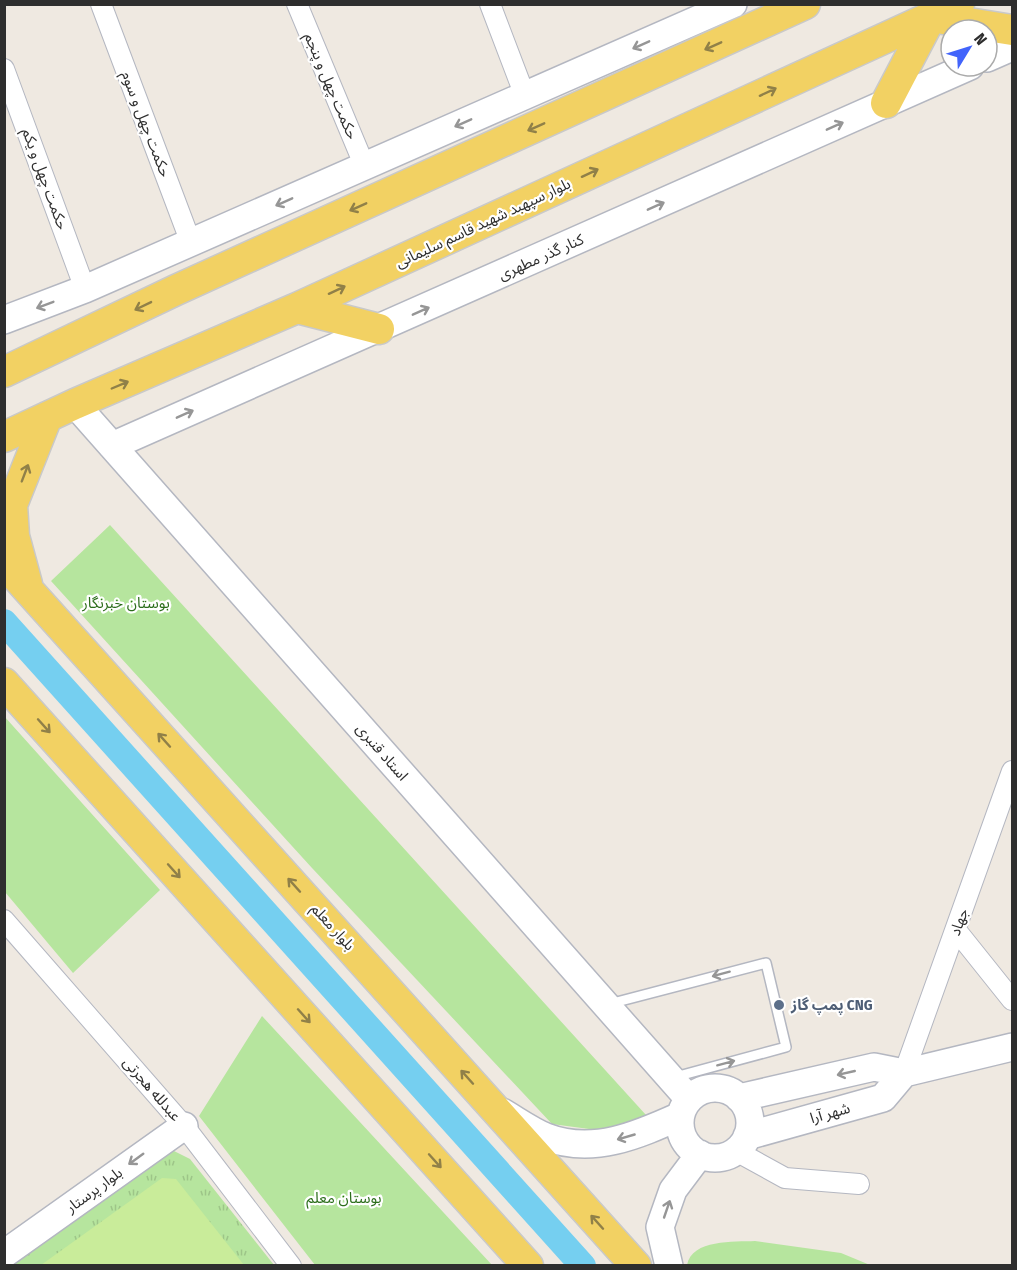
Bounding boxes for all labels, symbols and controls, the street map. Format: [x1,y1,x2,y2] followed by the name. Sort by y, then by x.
[939,18,999,78] north arrow
[970,29,991,49] text: N
[299,30,362,143] street label: حکمت چهل و پنجم
[633,40,651,51] one-way arrow
[705,41,723,52] one-way arrow
[116,68,175,181] street label: حکمت چهل و سوم
[758,86,776,98] one-way arrow
[454,118,472,130] one-way arrow
[825,120,843,131] one-way arrow
[527,121,545,133] one-way arrow
[16,126,72,233] street label: حکمت چهل و یکم
[581,167,599,179] one-way arrow
[393,174,574,273] street label: بلوار سپهبد شهید قاسم سلیمانی
[276,197,294,208] one-way arrow
[647,199,665,211] one-way arrow
[350,202,368,214] one-way arrow
[496,230,587,284] street label: کنار گذر مطهری
[327,283,345,295] one-way arrow
[36,300,55,311] one-way arrow
[134,301,152,312] one-way arrow
[411,304,429,316] one-way arrow
[110,379,128,390] one-way arrow
[175,408,193,420] one-way arrow
[20,464,31,482] one-way arrow
[81,594,170,612] park label: بوستان خبرنگار
[37,719,51,734] one-way arrow
[352,720,412,784] street label: استاد قنبری
[157,733,171,748] one-way arrow
[167,864,181,879] one-way arrow
[287,878,301,893] one-way arrow
[306,900,359,955] street label: بلوار معلم
[946,906,972,938] street label: جهاد
[712,969,731,981] one-way arrow
[790,996,873,1015] place label: پمپ گاز CNG
[772,998,786,1012] marker: پمپ گاز CNG
[297,1009,311,1024] one-way arrow
[119,1053,185,1125] street label: عبدلله هجرتی
[716,1057,735,1068] one-way arrow
[837,1068,856,1080] one-way arrow
[460,1070,474,1085] one-way arrow
[808,1099,852,1127] street label: شهر آرا
[617,1132,636,1143] one-way arrow
[128,1153,144,1166] one-way arrow
[428,1154,442,1169] one-way arrow
[61,1163,126,1218] street label: بلوار پرستار
[306,1189,382,1209] park label: بوستان معلم
[662,1200,673,1219] one-way arrow
[590,1215,604,1230] one-way arrow

